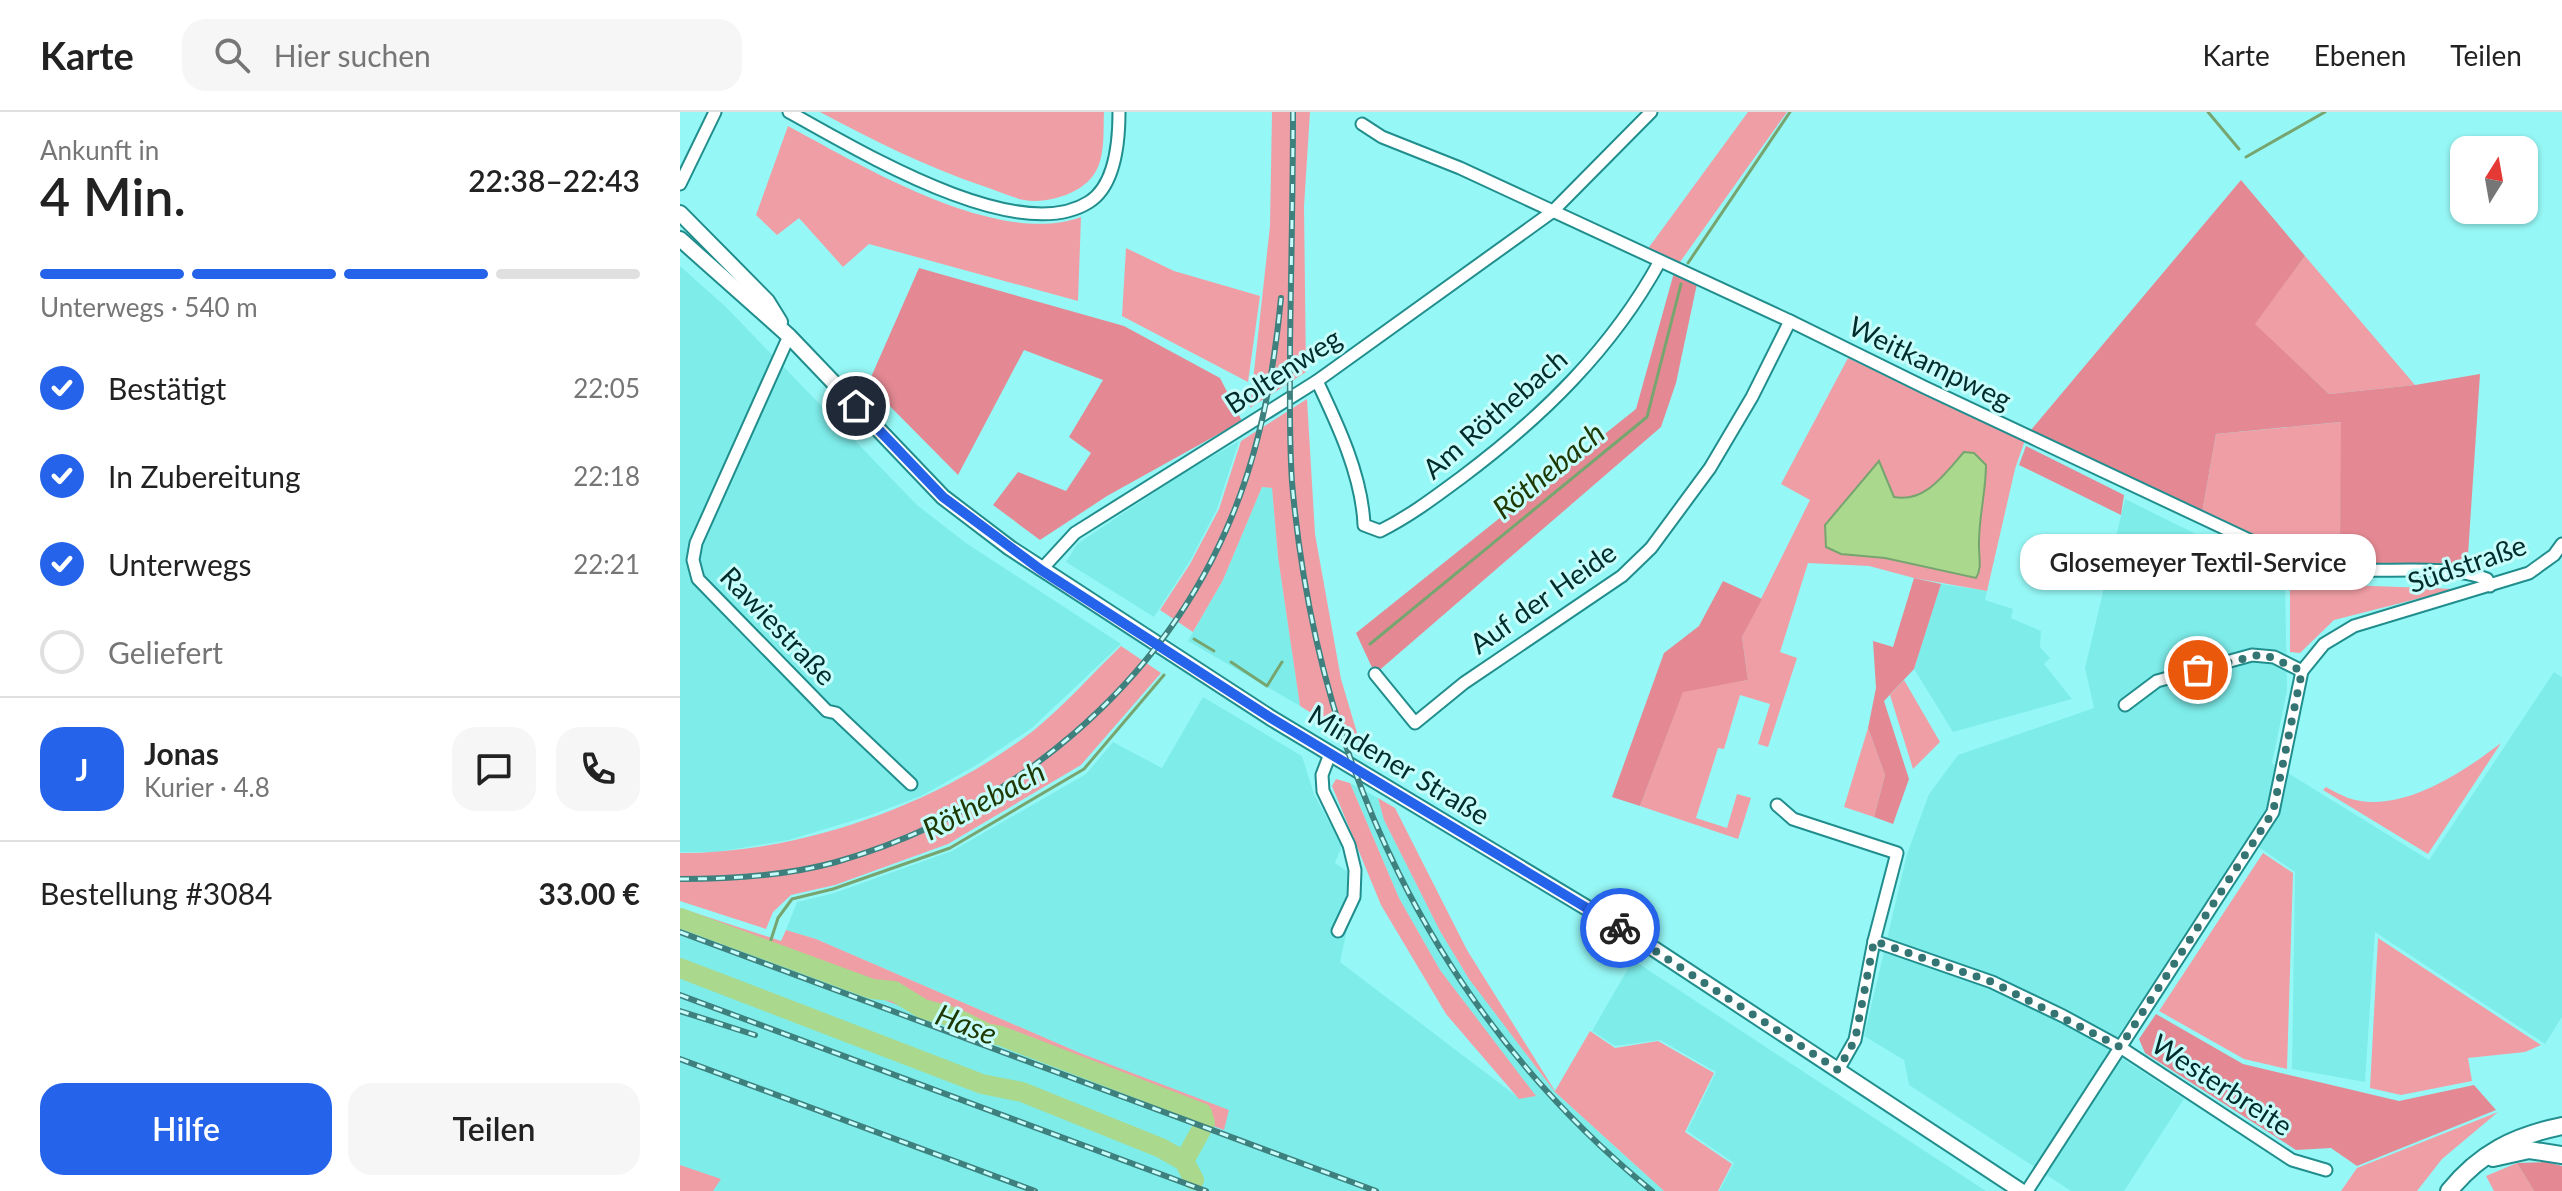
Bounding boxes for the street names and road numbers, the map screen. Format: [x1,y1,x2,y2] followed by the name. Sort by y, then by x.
[1844,308,2017,416] street label: Weitkampweg
[1218,320,1347,420] street label: Boltenweg
[1416,342,1574,486] street label: Am Röthebach
[2403,527,2530,599] street label: Südstraße
[1463,534,1622,660] street label: Auf der Heide
[714,559,844,692] street label: Rawiestraße
[1303,697,1496,832] street label: Mindener Straße
[2146,1026,2299,1142] street label: Westerbreite

